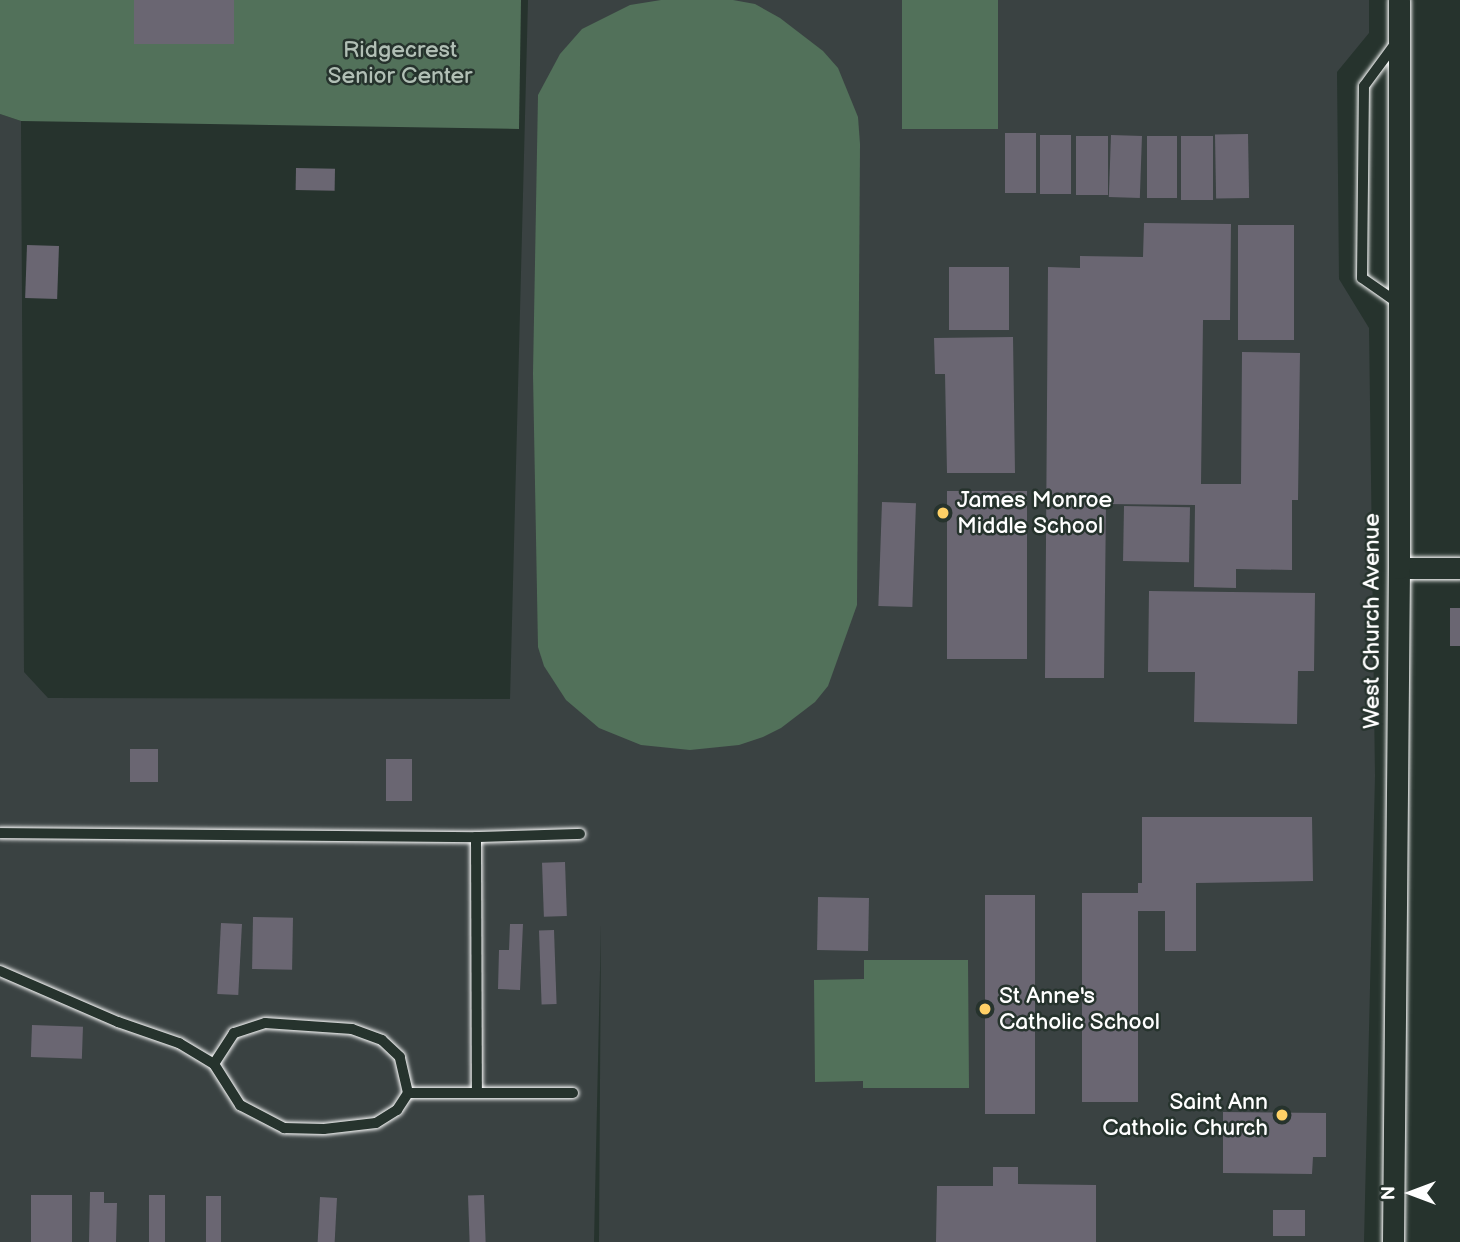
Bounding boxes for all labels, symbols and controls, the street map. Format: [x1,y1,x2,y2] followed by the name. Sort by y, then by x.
[328,36,472,90] park label: Ridgecrest Senior Center
[957,486,1112,540] place label: James Monroe Middle School
[935,505,951,521] marker: James Monroe Middle School
[1358,513,1386,729] street label: West Church Avenue
[999,982,1160,1036] place label: St Anne's Catholic School
[977,1001,993,1017] marker: St Anne's Catholic School
[1102,1088,1268,1142] place label: Saint Ann Catholic Church
[1274,1107,1290,1123] marker: Saint Ann Catholic Church
[1376,1158,1446,1228] north arrow
[1378,1186,1401,1200] text: N

